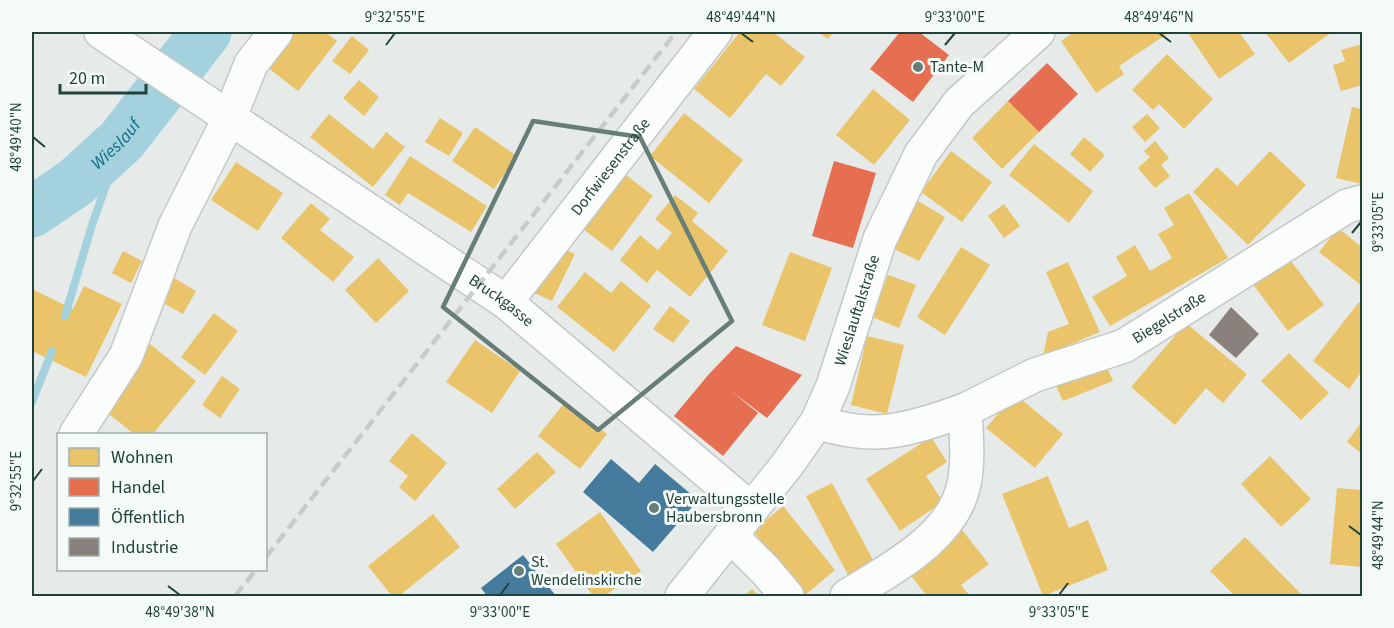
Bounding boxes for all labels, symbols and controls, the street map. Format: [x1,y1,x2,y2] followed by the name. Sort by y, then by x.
[365,7,425,28] text: 9°32'55"E
[706,7,776,28] text: 48°49'44"N
[925,7,985,28] text: 9°33'00"E
[1124,7,1194,28] text: 48°49'46"N
[930,56,984,78] place label: Tante-M
[60,57,146,95] scale bar
[911,60,925,74] marker: Tante-M
[69,66,105,91] text: 20 m
[6,102,27,172] text: 48°49'40"N
[85,111,148,175] water label: Wieslauf
[566,113,655,220] street label: Dorfwiesenstraße
[1368,192,1389,252] text: 9°33'05"E
[829,252,885,369] street label: Wieslauftalstraße
[464,269,539,332] street label: Bruckgasse
[1128,286,1210,349] street label: Biegelstraße
[57,433,267,571] legend
[111,445,173,470] text: Wohnen
[6,451,27,511] text: 9°32'55"E
[111,475,165,500] text: Handel
[666,488,785,528] place label: Verwaltungsstelle Haubersbronn
[1368,500,1389,570] text: 48°49'44"N
[647,501,661,515] marker: Verwaltungsstelle Haubersbronn
[111,505,185,530] text: Öffentlich
[111,535,178,560] text: Industrie
[531,551,642,591] place label: St. Wendelinskirche
[512,564,526,578] marker: St. Wendelinskirche
[145,602,215,623] text: 48°49'38"N
[470,602,530,623] text: 9°33'00"E
[1029,602,1089,623] text: 9°33'05"E

